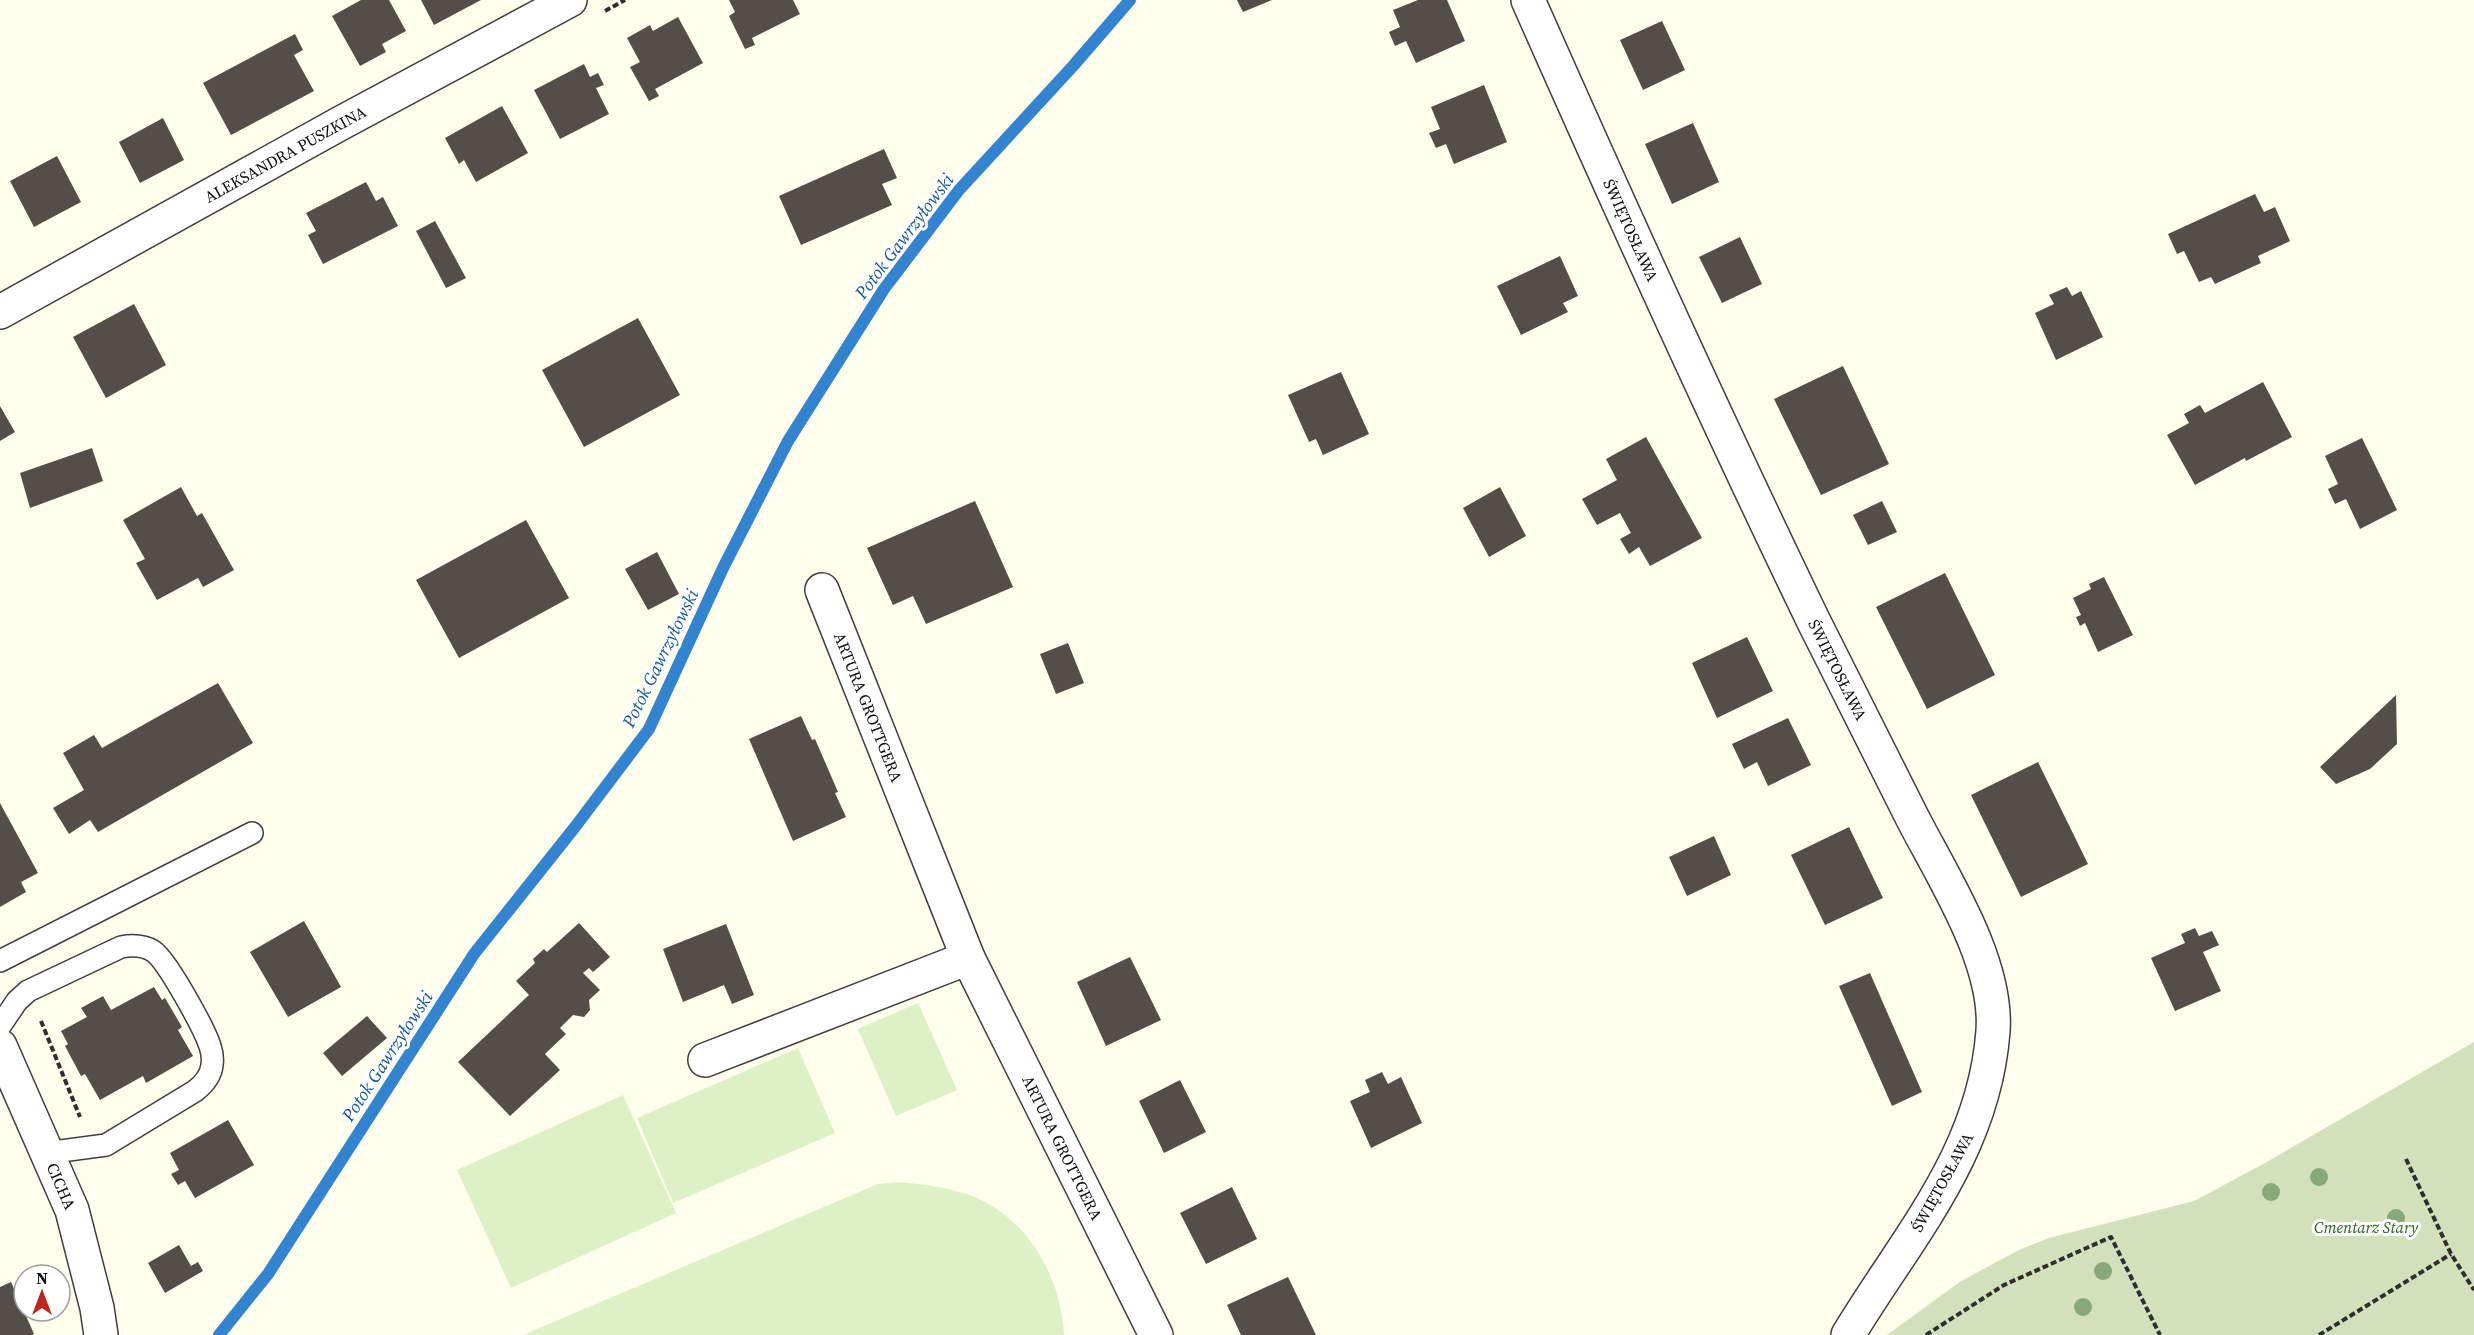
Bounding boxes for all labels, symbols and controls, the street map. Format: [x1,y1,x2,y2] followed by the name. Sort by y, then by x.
[200,100,370,208] street label: ALEKSANDRA PUSZKINA
[848,168,960,305] water label: Potok Gawrzyłowski
[1598,175,1664,285] street label: ŚWIĘTOSŁAWA
[615,584,705,732] water label: Potok Gawrzyłowski
[1803,615,1873,724] street label: ŚWIĘTOSŁAWA
[829,629,908,785] street label: ARTURA GROTTGERA
[335,986,439,1127] water label: Potok Gawrzyłowski
[1017,1072,1108,1224] street label: ARTURA GROTTGERA
[1906,1128,1979,1236] street label: ŚWIĘTOSŁAWA
[42,1159,82,1213] street label: CICHA
[2314,1216,2418,1238] park label: Cmentarz Stary
[12,1263,72,1323] north arrow
[36,1267,48,1289] text: N

